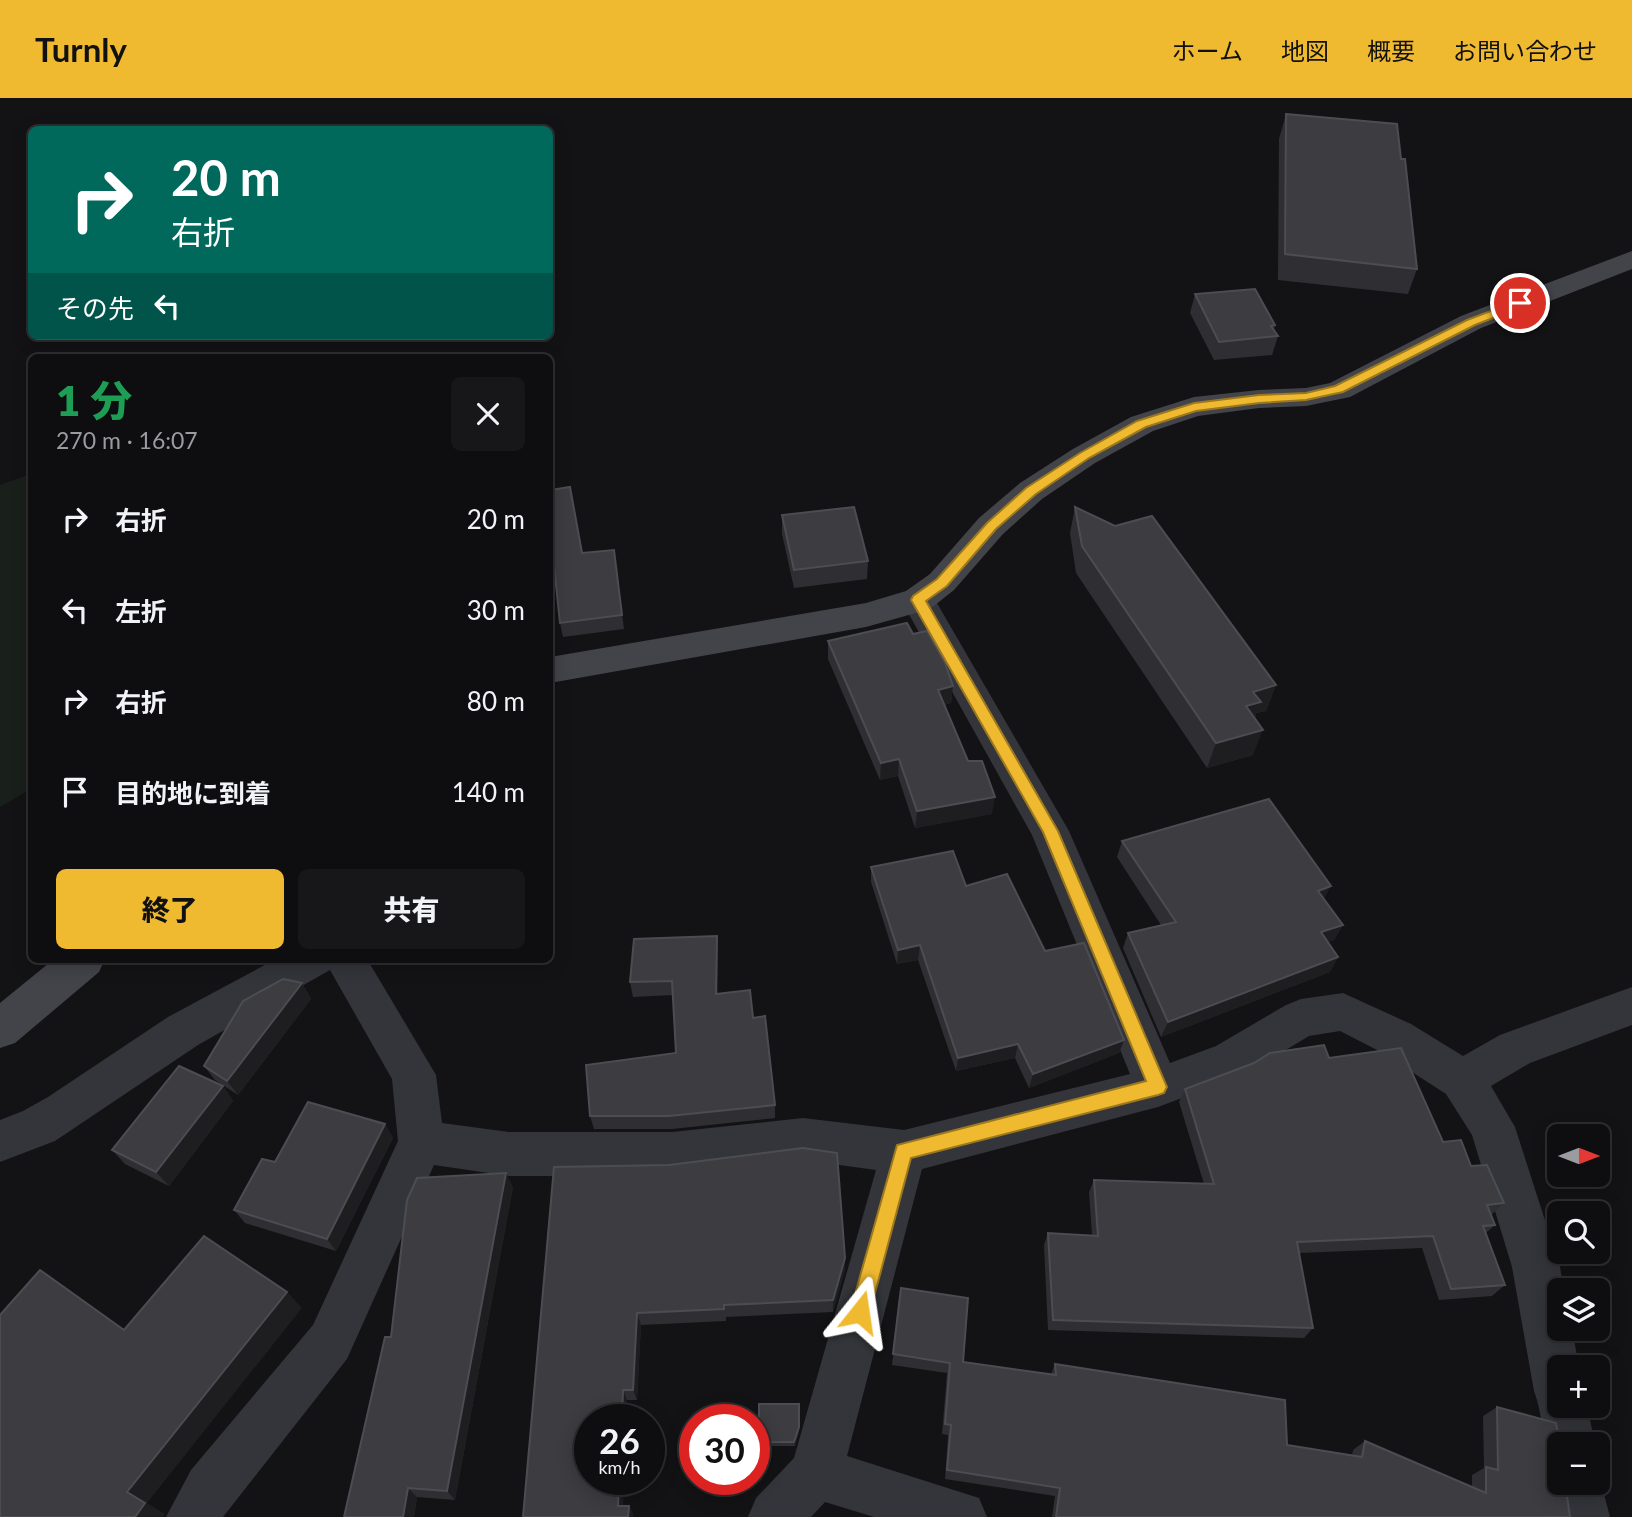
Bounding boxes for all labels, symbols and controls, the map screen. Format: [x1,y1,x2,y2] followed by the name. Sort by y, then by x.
[35,29,127,69] text: Turnly
[1172,36,1243,65] text: ホーム
[1281,36,1329,65] text: 地図
[1367,36,1415,65] text: 概要
[1453,36,1597,65] text: お問い合わせ
[171,148,281,206] text: 20 m
[56,154,147,245] icon: right
[171,212,235,251] text: 右折
[1490,273,1550,333] pin
[1501,284,1539,322] icon: arrive
[148,287,186,325] icon: left
[56,292,134,324] text: その先
[56,375,132,425] text: 1 分
[451,377,525,451] button: close
[56,426,198,454] text: 270 m · 16:07
[56,500,94,538] icon: right
[467,503,525,535] text: 20 m
[115,504,167,536] text: 右折
[56,591,94,629] icon: left
[467,594,525,626] text: 30 m
[115,595,167,627] text: 左折
[56,682,94,720] icon: right
[467,685,525,717] text: 80 m
[115,686,167,718] text: 右折
[56,773,94,811] icon: arrive
[452,776,525,808] text: 140 m
[115,777,271,809] text: 目的地に到着
[56,869,284,949] button: 終了
[298,869,525,949] button: 共有
[1547,1124,1610,1186] north arrow
[1547,1124,1610,1495] map controls
[1547,1201,1610,1264] button: search
[823,1275,897,1349] position arrow
[1547,1278,1610,1341] button: layers
[1547,1355,1610,1418] button: +
[679,1404,770,1495] speed limit sign: 30
[599,1419,640,1461] text: 26
[1547,1432,1610,1495] button: −
[598,1456,641,1478] text: km/h

